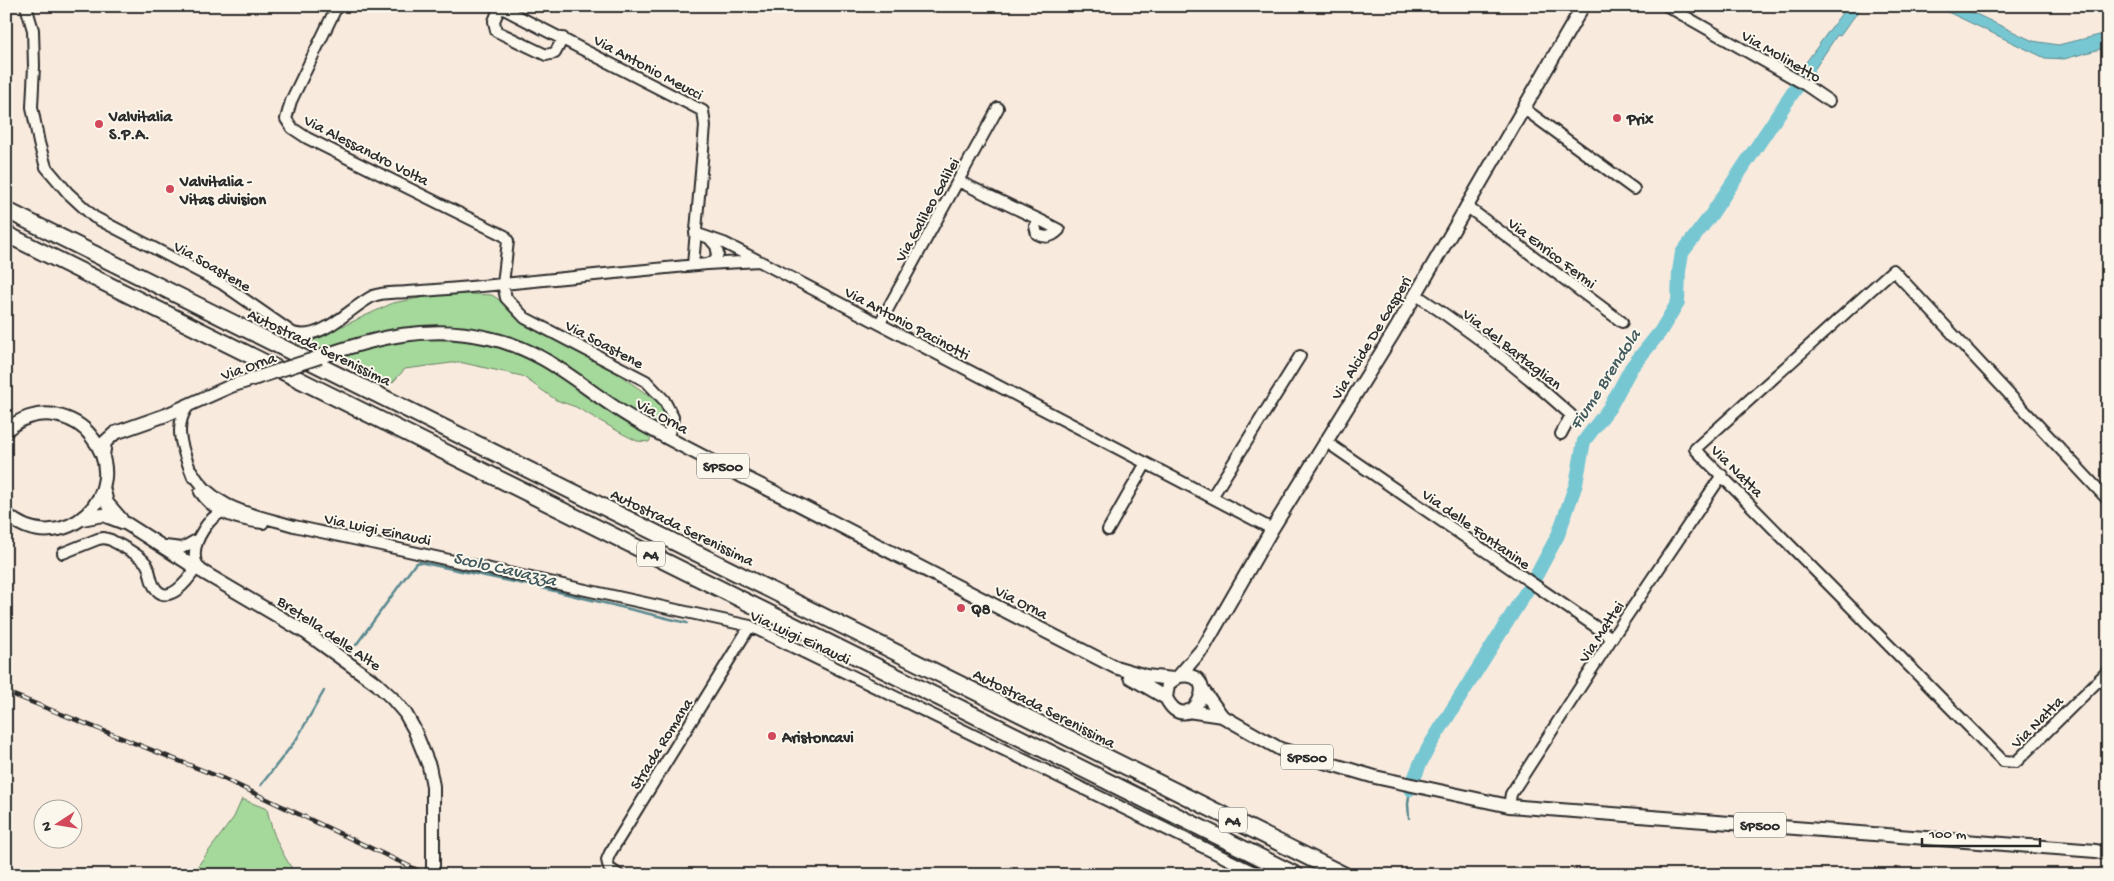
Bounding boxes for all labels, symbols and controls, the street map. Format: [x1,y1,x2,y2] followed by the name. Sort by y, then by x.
[1736,27,1823,88] street label: Via Molinetto
[588,32,705,106] street label: Via Antonio Meucci
[108,109,173,146] place label: Valvitalia S.P.A.
[299,112,432,192] street label: Via Alessandro Volta
[1611,112,1623,124] marker: Prix
[1626,112,1654,131] place label: Prix
[93,118,105,130] marker: Valvitalia S.P.A.
[892,155,966,267] street label: Via Galileo Galilei
[179,174,266,211] place label: Valvitalia - Vitas division
[164,183,176,195] marker: Valvitalia - Vitas division
[1502,215,1599,294] street label: Via Enrico Fermi
[168,238,254,298] street label: Via Soastene
[1328,274,1417,405] street label: Via Alcide De Gasperi
[840,284,972,366] street label: Via Antonio Pacinotti
[244,306,394,393] street label: Autostrada Serenissima
[1457,306,1565,396] street label: Via del Bartaglian
[560,317,647,375] street label: Via Soastene
[1566,326,1647,434] water label: Fiume Brendola
[218,350,280,387] street label: Via Orna
[631,395,692,441] street label: Via Orna
[1705,442,1766,503] street label: Via Natta
[697,454,749,478] road number: SP500
[607,486,757,573] street label: Autostrada Serenissima
[1416,486,1534,576] street label: Via delle Fontanine
[321,511,432,552] street label: Via Luigi Einaudi
[637,542,665,566] road number: A4
[451,548,559,593] water label: Scolo Cavazza
[990,582,1051,626] street label: Via Orna
[272,593,384,677] street label: Bretella delle Alte
[1575,598,1630,668] street label: Via Mattei
[955,602,967,614] marker: Q8
[971,602,991,621] place label: Q8
[745,607,853,671] street label: Via Luigi Einaudi
[969,666,1119,755] street label: Autostrada Serenissima
[2008,693,2069,754] street label: Via Natta
[627,695,699,794] street label: Strada Romana
[766,730,778,742] marker: Aristoncavi
[781,730,854,749] place label: Aristoncavi
[1281,744,1333,770] road number: SP500
[32,798,82,848] north arrow
[1219,808,1247,832] road number: A4
[1734,812,1786,838] road number: SP500
[1922,816,2039,848] scale bar
[38,820,57,832] text: N
[1928,826,1967,844] text: 100 m

